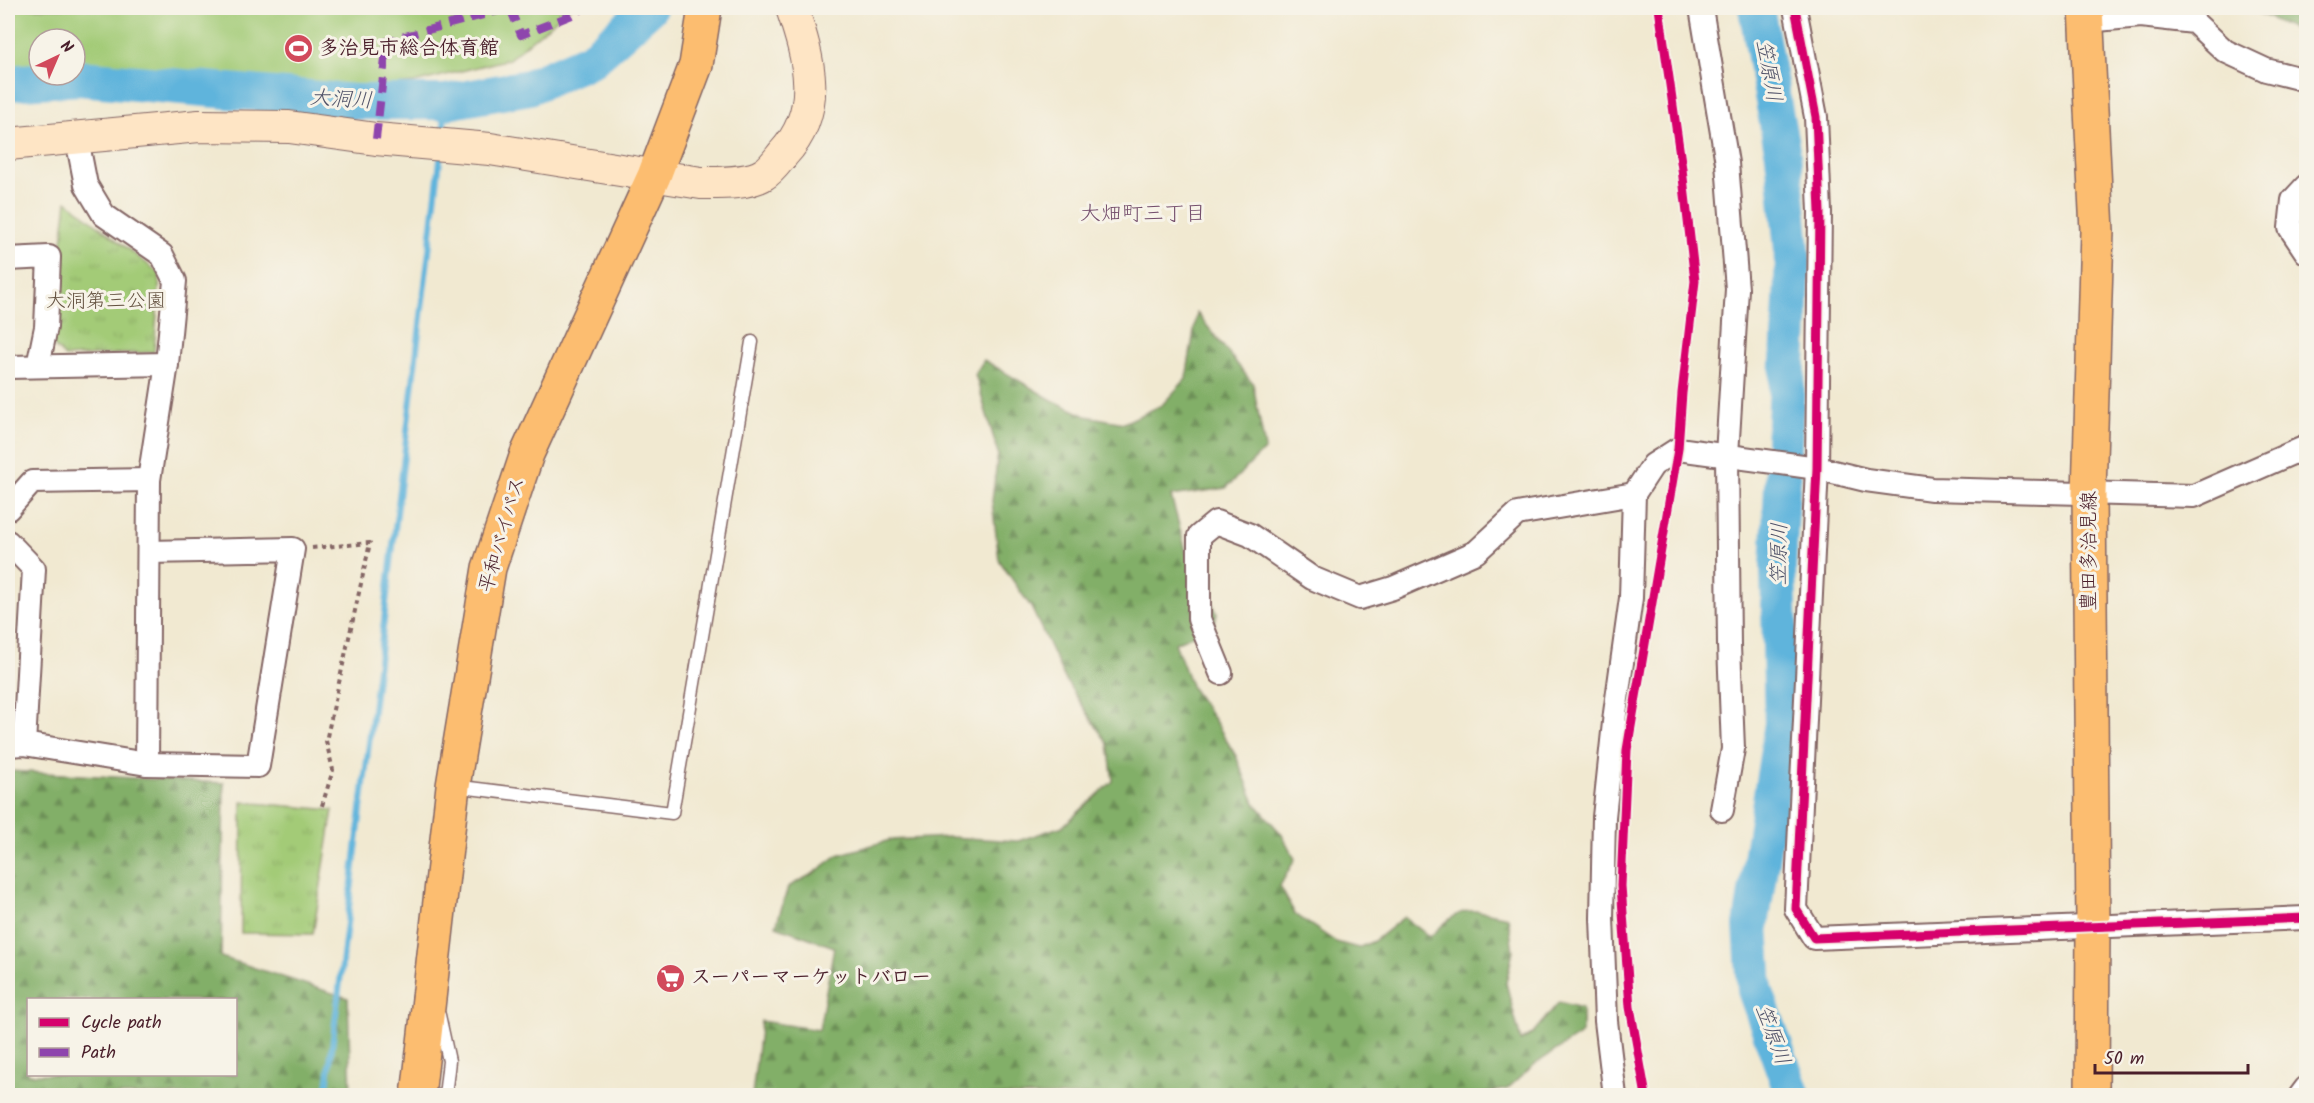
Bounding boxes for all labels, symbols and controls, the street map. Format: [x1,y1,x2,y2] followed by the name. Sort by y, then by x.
[27,27,87,87] north arrow
[282,33,314,65] sports icon: 多治見市総合体育館
[319,33,499,65] place label: 多治見市総合体育館
[54,35,79,60] text: N
[1746,37,1790,105] water label: 笠原川
[309,82,373,118] water label: 大洞川
[1080,198,1206,231] district label: 大畑町三丁目
[46,286,166,318] park label: 大洞第三公園
[471,473,535,597] street label: 平和バイパス
[2074,491,2106,611] street label: 豊田多治見線
[1763,522,1797,586] water label: 笠原川
[654,962,686,994] supermarket icon: スーパーマーケットバロー
[691,962,931,994] place label: スーパーマーケットバロー
[27,998,237,1076] legend
[1746,1000,1798,1070] water label: 笠原川
[81,1009,162,1038] text: Cycle path
[2095,1037,2248,1075] scale bar
[81,1039,116,1068] text: Path
[2104,1045,2144,1074] text: 50 m

